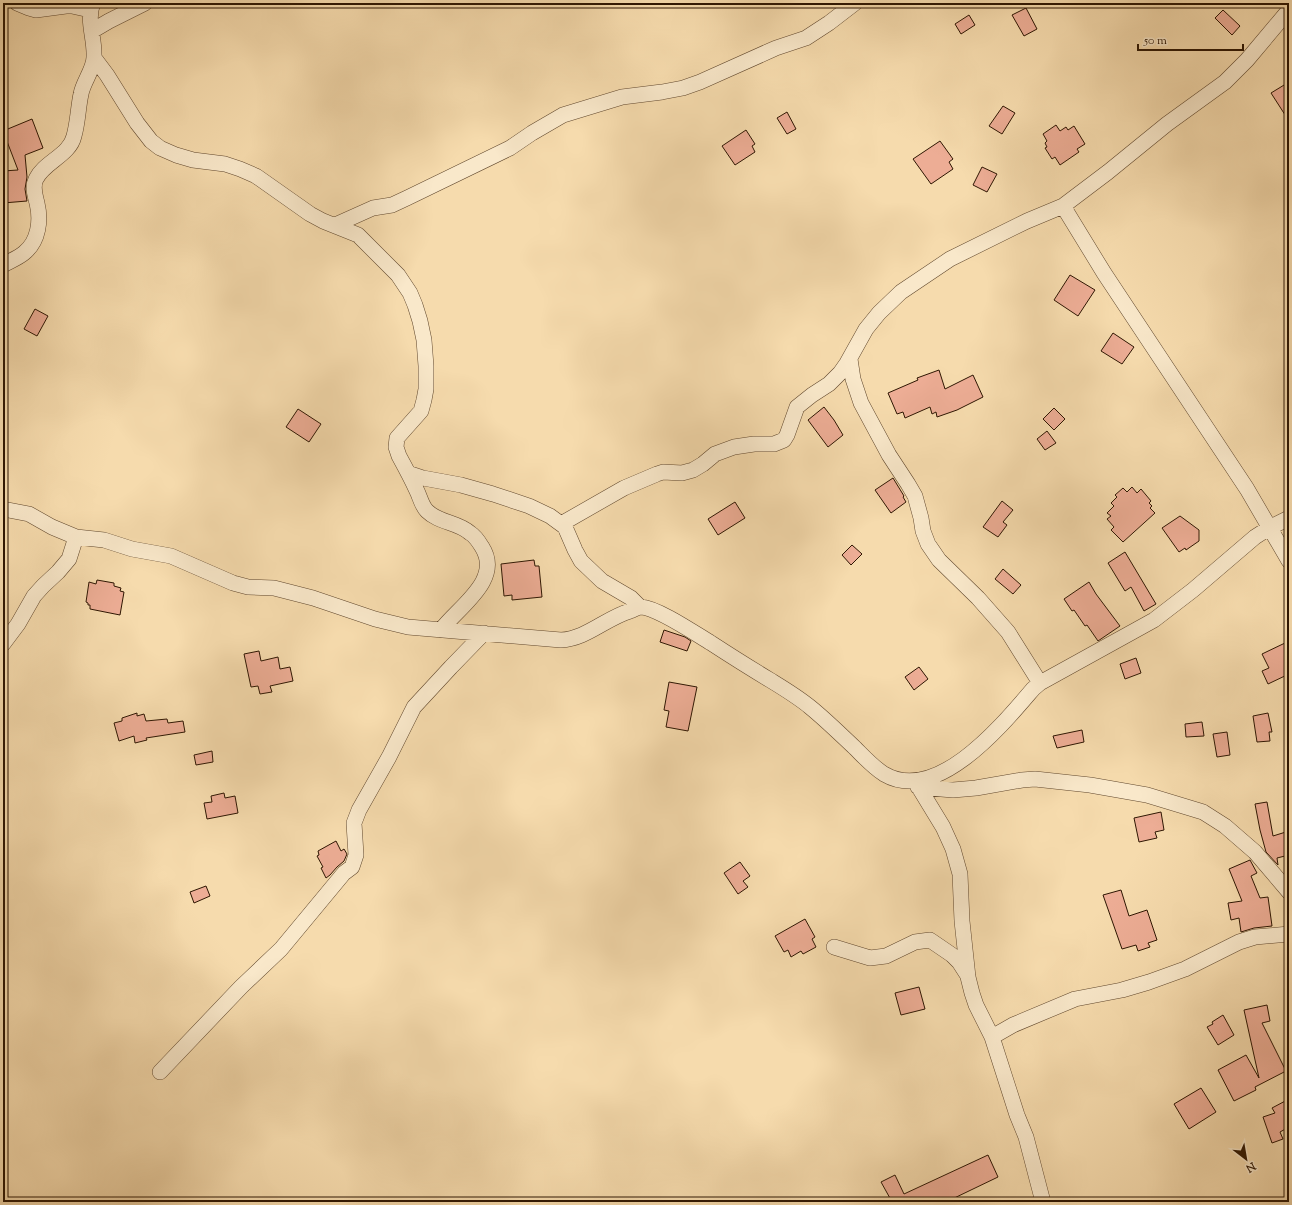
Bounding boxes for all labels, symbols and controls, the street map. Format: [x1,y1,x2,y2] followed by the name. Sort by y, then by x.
[1138,26,1243,52] scale bar
[1143,32,1167,50] text: 50 m
[1226,1139,1266,1179] north arrow
[1243,1157,1259,1176] text: N

